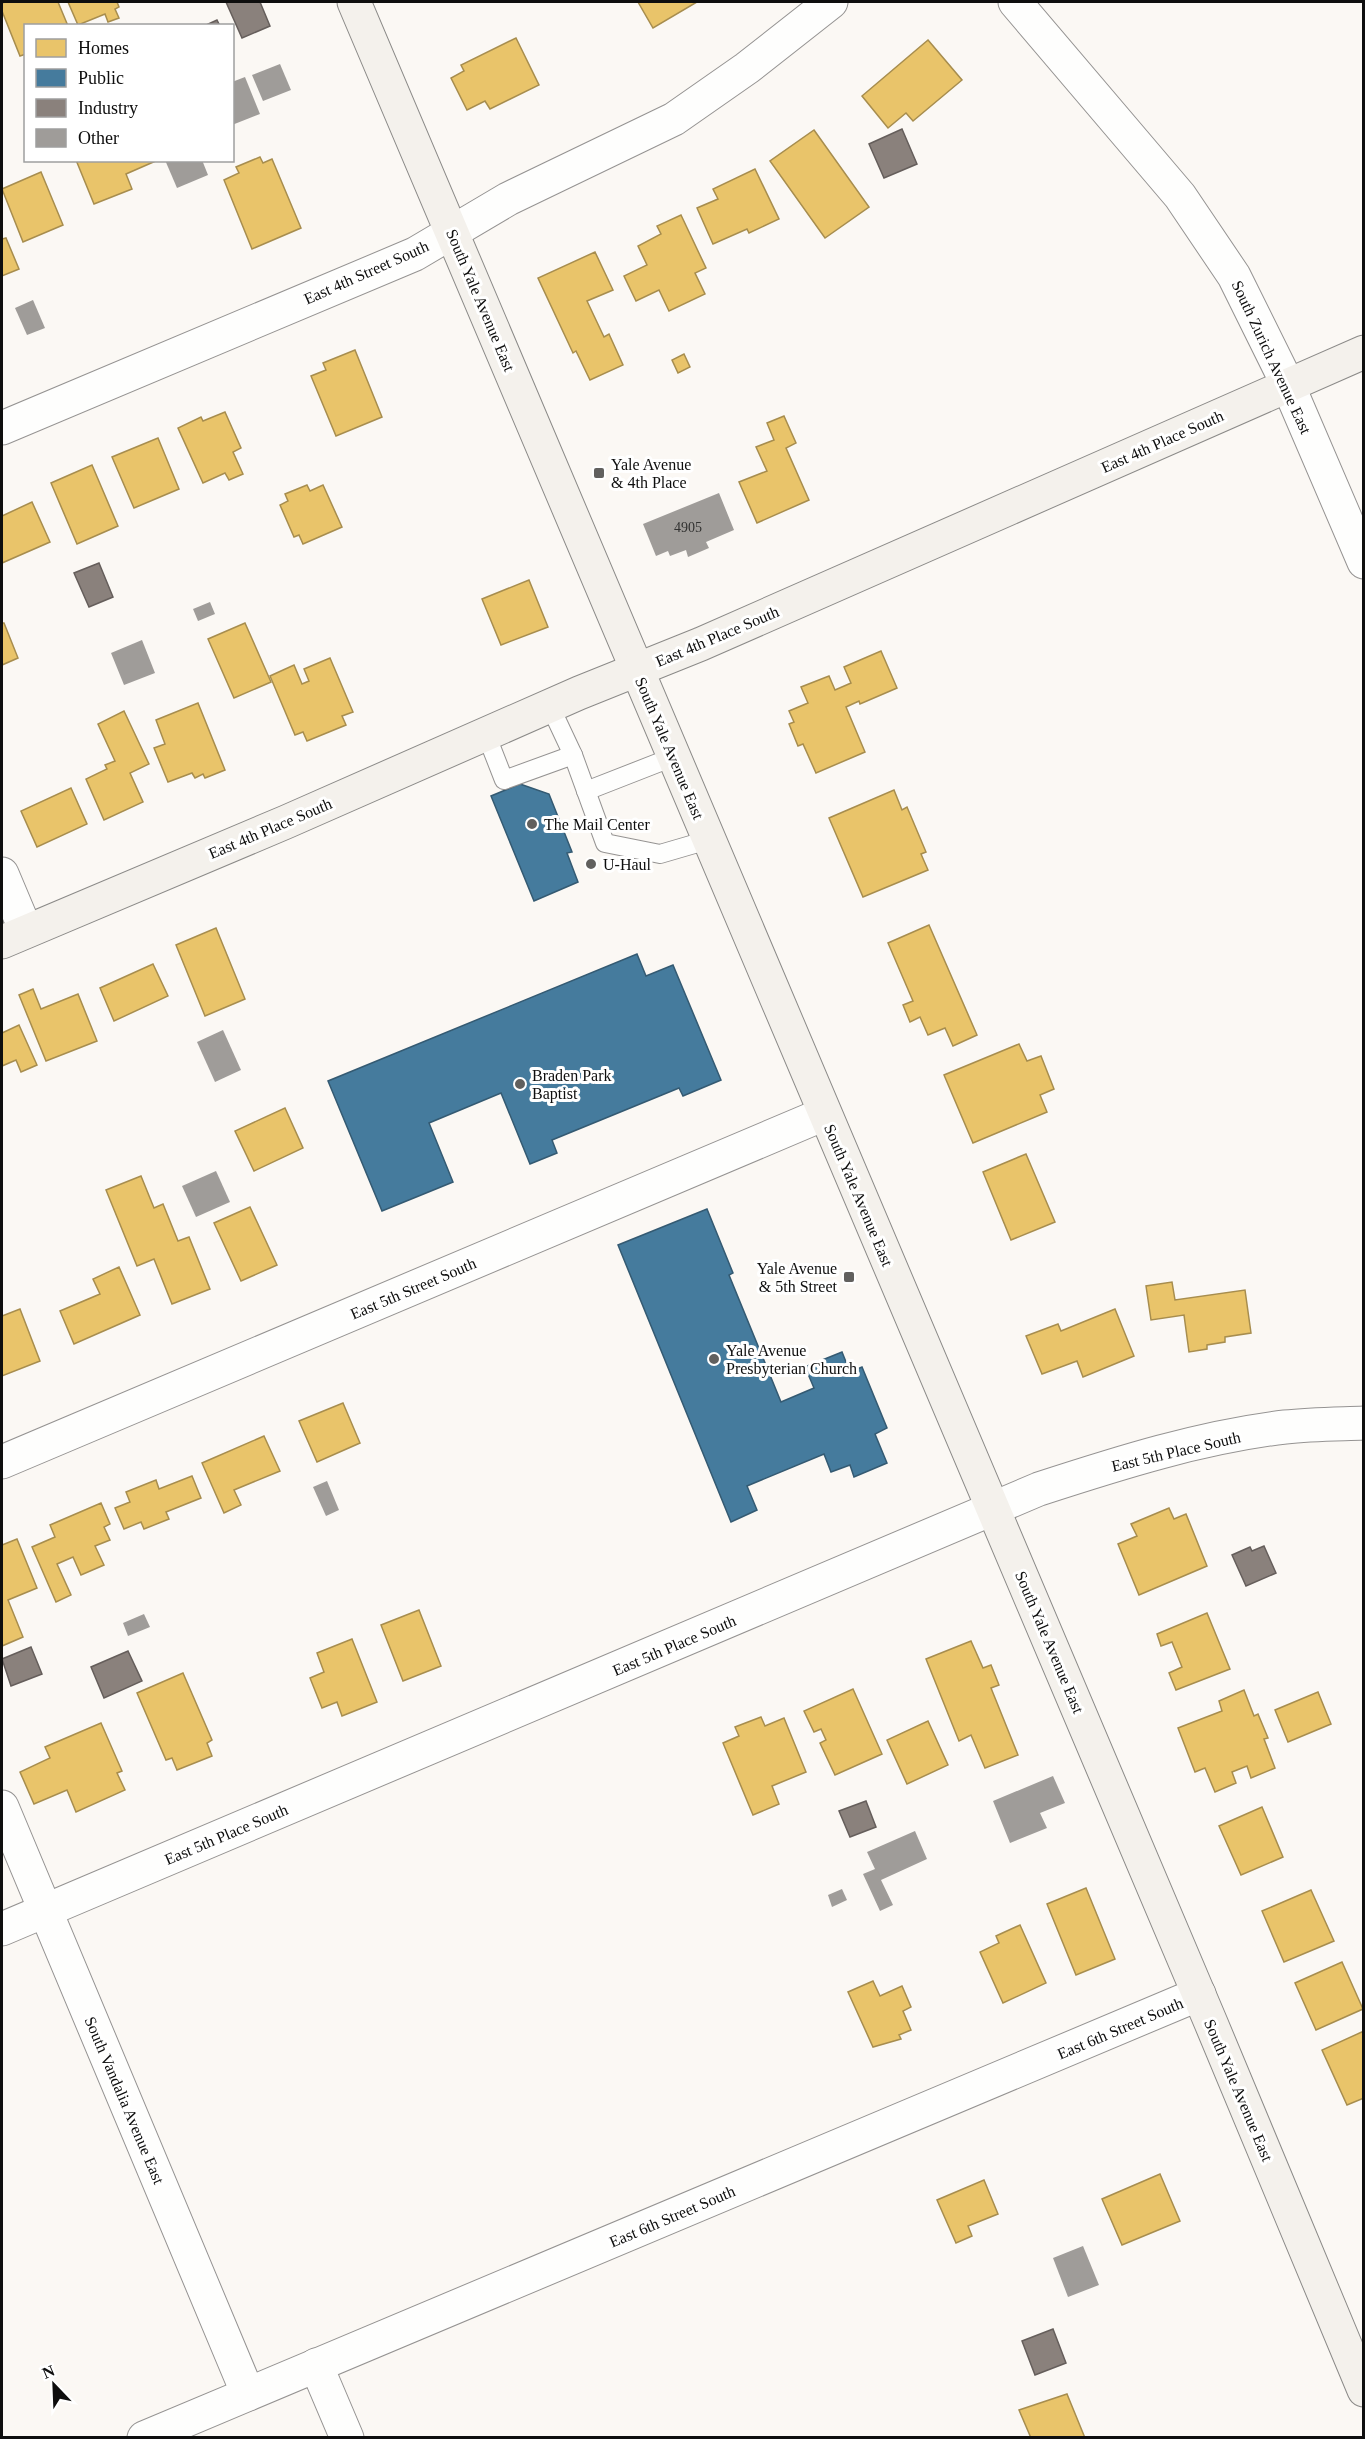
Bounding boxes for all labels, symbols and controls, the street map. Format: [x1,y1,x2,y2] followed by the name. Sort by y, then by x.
[24,24,234,162] legend
[78,38,129,58] text: Homes
[78,68,124,88] text: Public
[78,98,138,118] text: Industry
[78,128,119,148] text: Other
[443,227,518,374] street label: South Yale Avenue East
[301,237,431,308] street label: East 4th Street South
[1229,278,1315,437] street label: South Zurich Avenue East
[1098,407,1226,476] street label: East 4th Place South
[611,456,691,491] place label: Yale Avenue & 4th Place
[592,466,606,480] marker: Yale Avenue & 4th Place
[674,520,702,535] house number: 4905
[653,603,781,670] street label: East 4th Place South
[632,675,707,822] street label: South Yale Avenue East
[206,795,334,862] street label: East 4th Place South
[544,816,650,833] place label: The Mail Center
[525,817,539,831] marker: The Mail Center
[603,856,652,873] place label: U-Haul
[584,857,598,871] marker: U-Haul
[532,1067,612,1103] place label: Braden Park Baptist
[513,1077,527,1091] marker: Braden Park Baptist
[821,1122,896,1269] street label: South Yale Avenue East
[348,1254,478,1323] street label: East 5th Street South
[757,1260,838,1295] place label: Yale Avenue & 5th Street
[842,1270,856,1284] marker: Yale Avenue & 5th Street
[726,1342,857,1378] place label: Yale Avenue Presbyterian Church
[707,1352,721,1366] marker: Yale Avenue Presbyterian Church
[1110,1428,1242,1475] street label: East 5th Place South
[1012,1569,1087,1716] street label: South Yale Avenue East
[610,1612,738,1679] street label: East 5th Place South
[162,1801,290,1868] street label: East 5th Place South
[1055,1994,1185,2063] street label: East 6th Street South
[81,2014,168,2187] street label: South Vandalia Avenue East
[1201,2017,1276,2164] street label: South Yale Avenue East
[607,2182,737,2251] street label: East 6th Street South
[24,2355,84,2415] north arrow
[40,2361,57,2382] text: N

